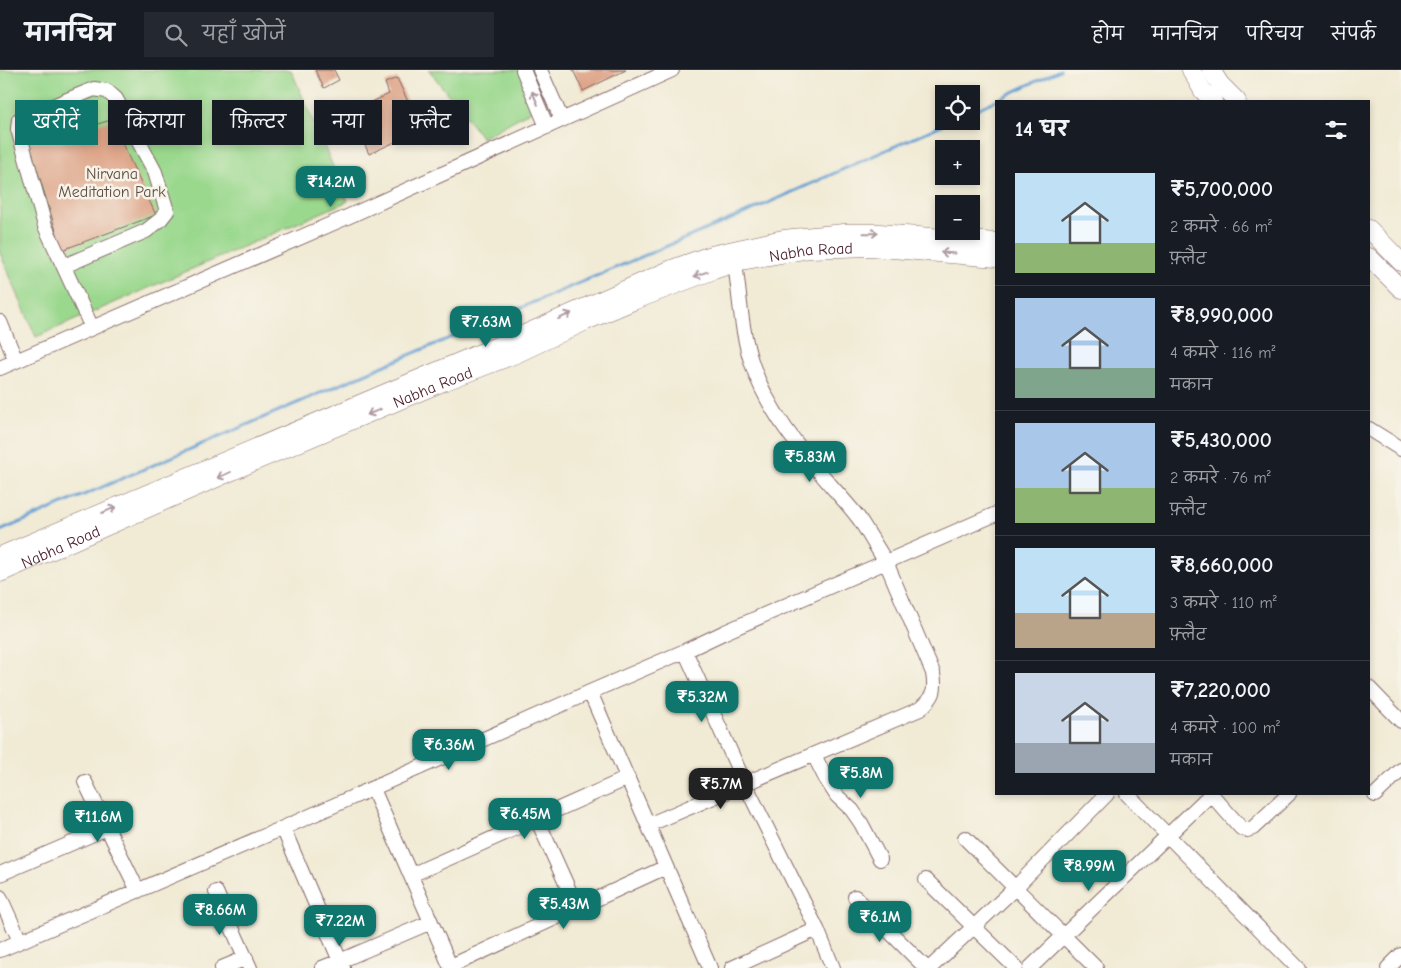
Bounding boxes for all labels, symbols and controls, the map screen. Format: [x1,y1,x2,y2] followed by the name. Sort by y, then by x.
[144,12,494,57] search box
[25,19,114,47] text: मानचित्र
[162,21,190,49] icon: search
[202,23,285,45] text: यहाँ खोजें
[1092,24,1124,45] text: होम
[1152,24,1218,45] text: मानचित्र
[1246,24,1303,45] text: परिचय
[1331,24,1376,45] text: संपर्क
[935,85,980,240] map controls
[935,85,980,130] button: locate
[530,91,540,106] one-way arrow
[15,100,98,145] chip: खरीदें
[108,100,202,145] chip: किराया
[212,100,304,145] chip: फ़िल्टर
[314,100,382,145] chip: नया
[392,100,469,145] chip: फ़्लैट
[1322,116,1350,144] icon: filters
[1015,117,1068,141] text: 14 घर
[935,140,980,185] button: +
[58,165,166,201] park label: Nirvana Meditation Park
[290,166,372,208] pin: ₹14.2M
[307,173,355,191] text: ₹14.2M
[1170,177,1273,201] text: ₹5,700,000
[1055,193,1115,253] icon: home
[935,195,980,240] button: −
[1170,218,1272,236] text: 2 कमरे · 66 m²
[862,228,878,238] one-way arrow
[768,240,853,266] street label: Nabha Road
[940,249,956,258] one-way arrow
[1170,250,1206,268] text: फ़्लैट
[694,270,709,279] one-way arrow
[1170,303,1273,327] text: ₹8,990,000
[445,306,527,348] pin: ₹7.63M
[557,310,572,320] one-way arrow
[461,313,511,331] text: ₹7.63M
[1055,318,1115,378] icon: home
[1170,344,1275,362] text: 4 कमरे · 116 m²
[391,364,475,412] street label: Nabha Road
[1170,376,1212,394] text: मकान
[367,407,382,417] one-way arrow
[1170,428,1272,452] text: ₹5,430,000
[769,440,851,483] pin: ₹5.83M
[1055,443,1115,503] icon: home
[784,448,836,466] text: ₹5.83M
[1170,469,1271,487] text: 2 कमरे · 76 m²
[217,470,232,480] one-way arrow
[1170,501,1206,519] text: फ़्लैट
[101,504,116,514] one-way arrow
[19,522,103,573] street label: Nabha Road
[1170,553,1273,577] text: ₹8,660,000
[1055,568,1115,628] icon: home
[1170,594,1277,612] text: 3 कमरे · 110 m²
[1170,626,1206,644] text: फ़्लैट
[1170,678,1271,702] text: ₹7,220,000
[661,680,743,723] pin: ₹5.32M
[676,688,728,706] text: ₹5.32M
[1055,693,1115,753] icon: home
[1170,719,1280,737] text: 4 कमरे · 100 m²
[408,728,490,771] pin: ₹6.36M
[423,736,475,754] text: ₹6.36M
[1170,751,1212,769] text: मकान
[826,756,896,799] pin: ₹5.8M
[839,764,883,782] text: ₹5.8M
[686,768,756,810] pin: ₹5.7M
[700,775,742,793] text: ₹5.7M
[484,798,566,840] pin: ₹6.45M
[57,800,139,843] pin: ₹11.6M
[499,805,551,823] text: ₹6.45M
[74,808,122,826] text: ₹11.6M
[1048,850,1130,892] pin: ₹8.99M
[1063,857,1115,875] text: ₹8.99M
[523,888,605,930] pin: ₹5.43M
[179,894,261,936] pin: ₹8.66M
[539,895,589,913] text: ₹5.43M
[845,900,915,943] pin: ₹6.1M
[194,901,246,919] text: ₹8.66M
[299,904,381,947] pin: ₹7.22M
[859,908,901,926] text: ₹6.1M
[315,912,365,930] text: ₹7.22M

